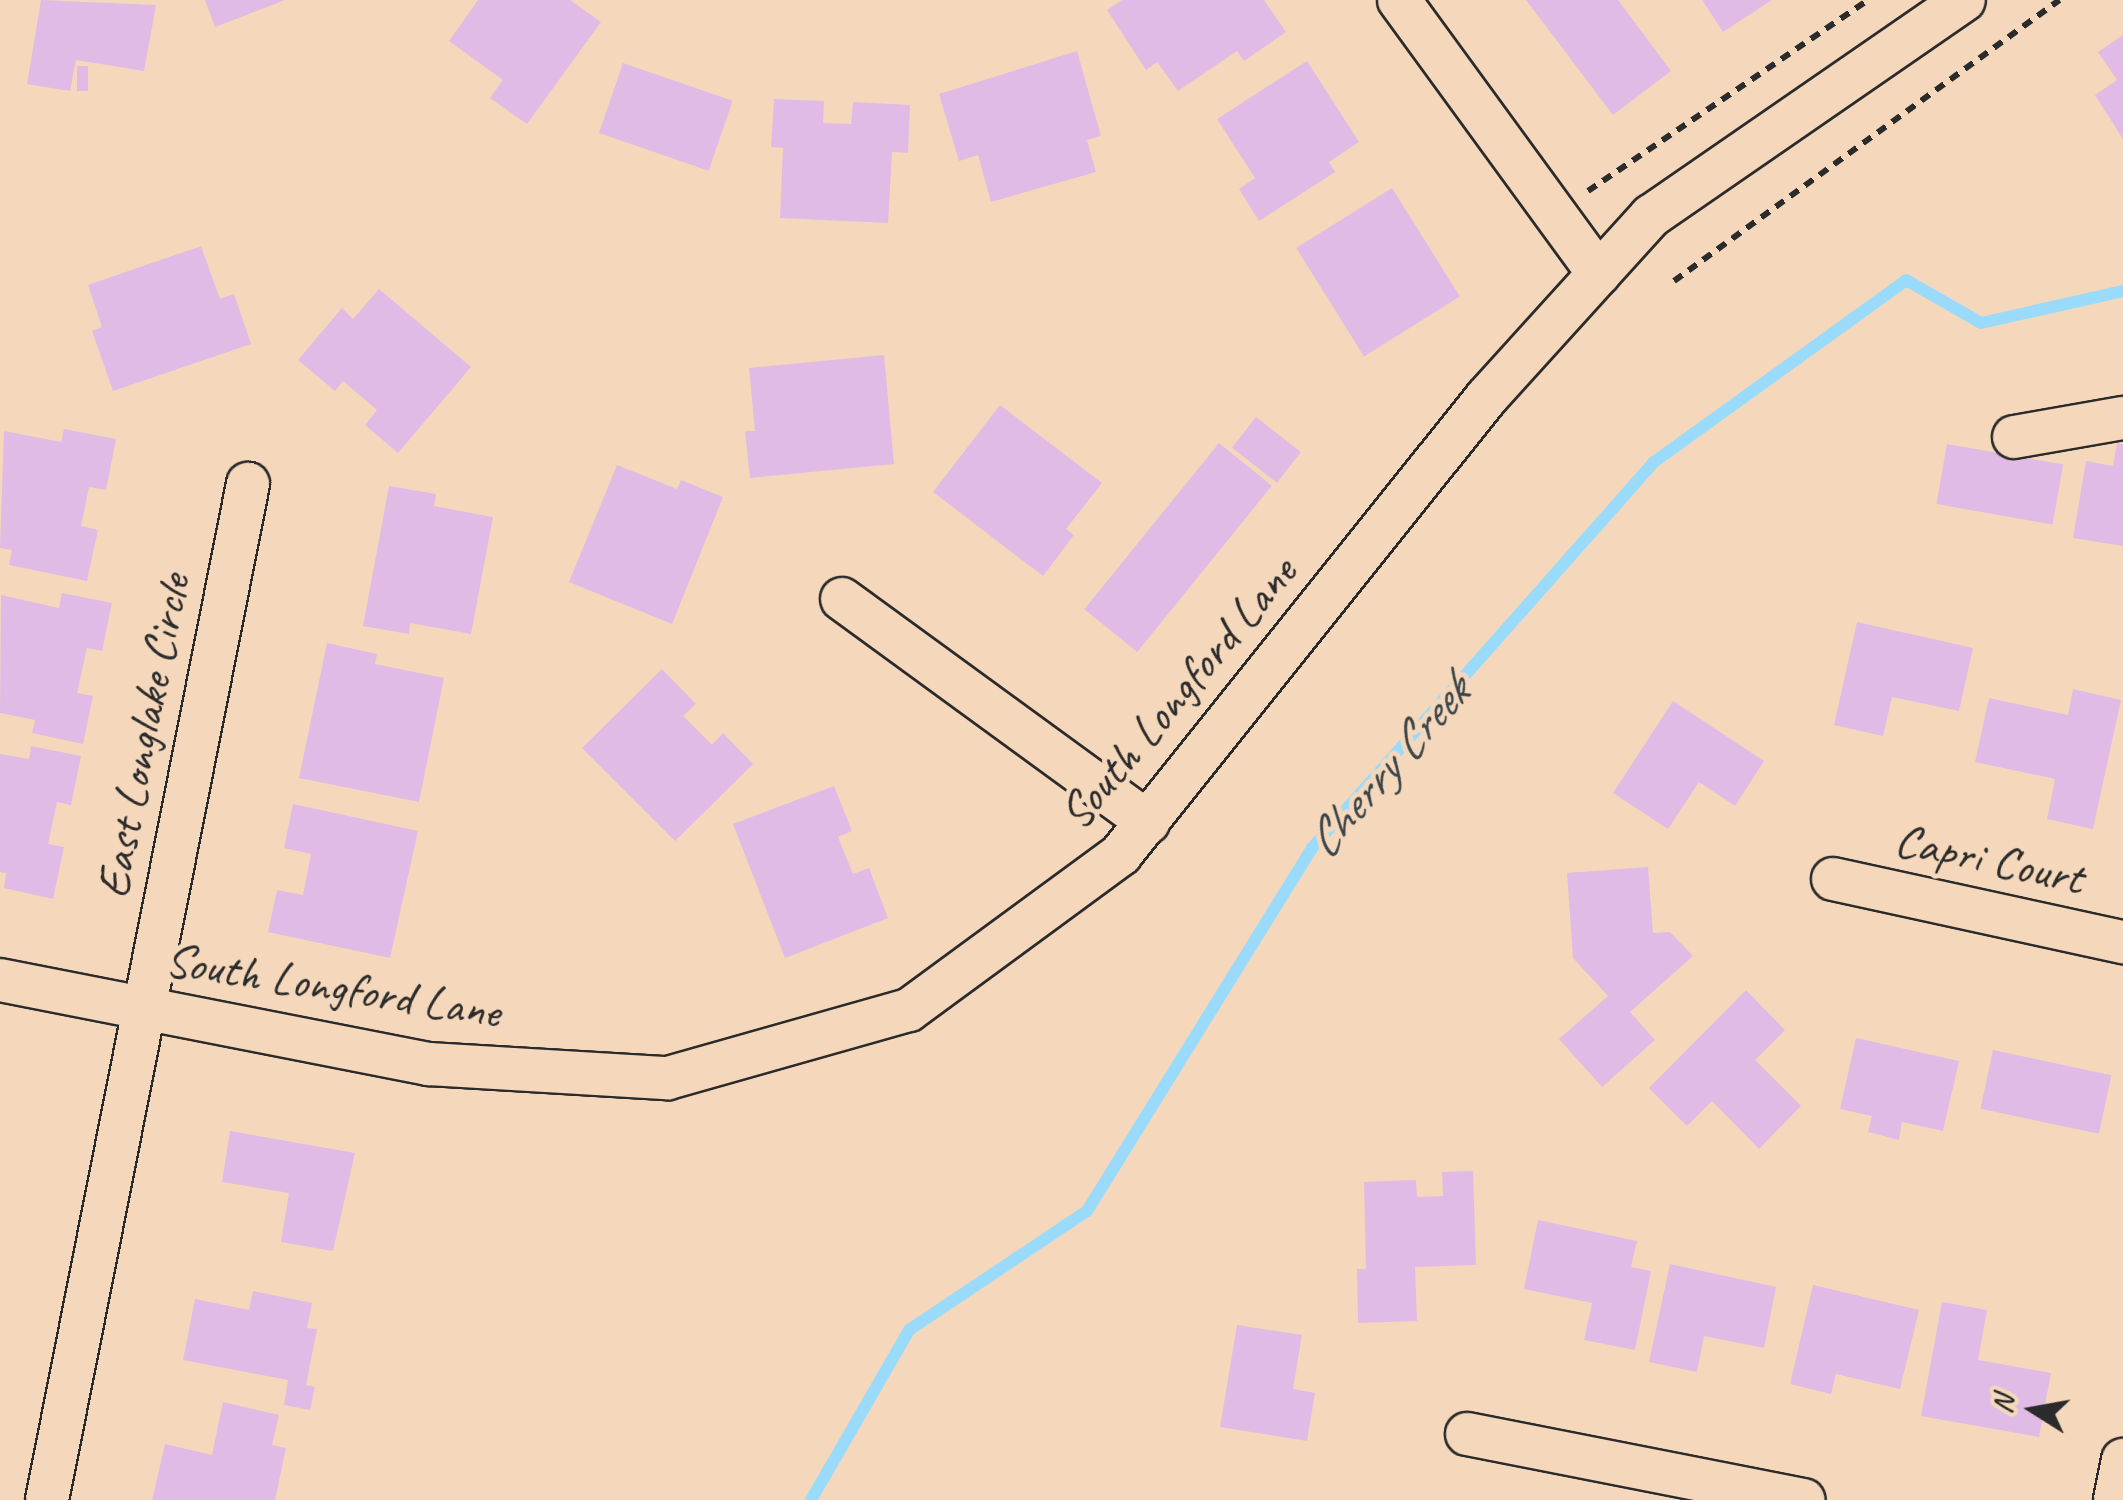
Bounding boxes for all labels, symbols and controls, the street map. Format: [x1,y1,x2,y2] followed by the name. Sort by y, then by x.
[1047,544,1309,842] street label: South Longford Lane
[83,570,203,902] street label: East Longlake Circle
[1292,664,1482,870] water label: Cherry Creek
[1890,811,2088,907] street label: Capri Court
[161,931,505,1041] street label: South Longford Lane
[1983,1360,2083,1460] north arrow
[1984,1392,2022,1416] text: N

